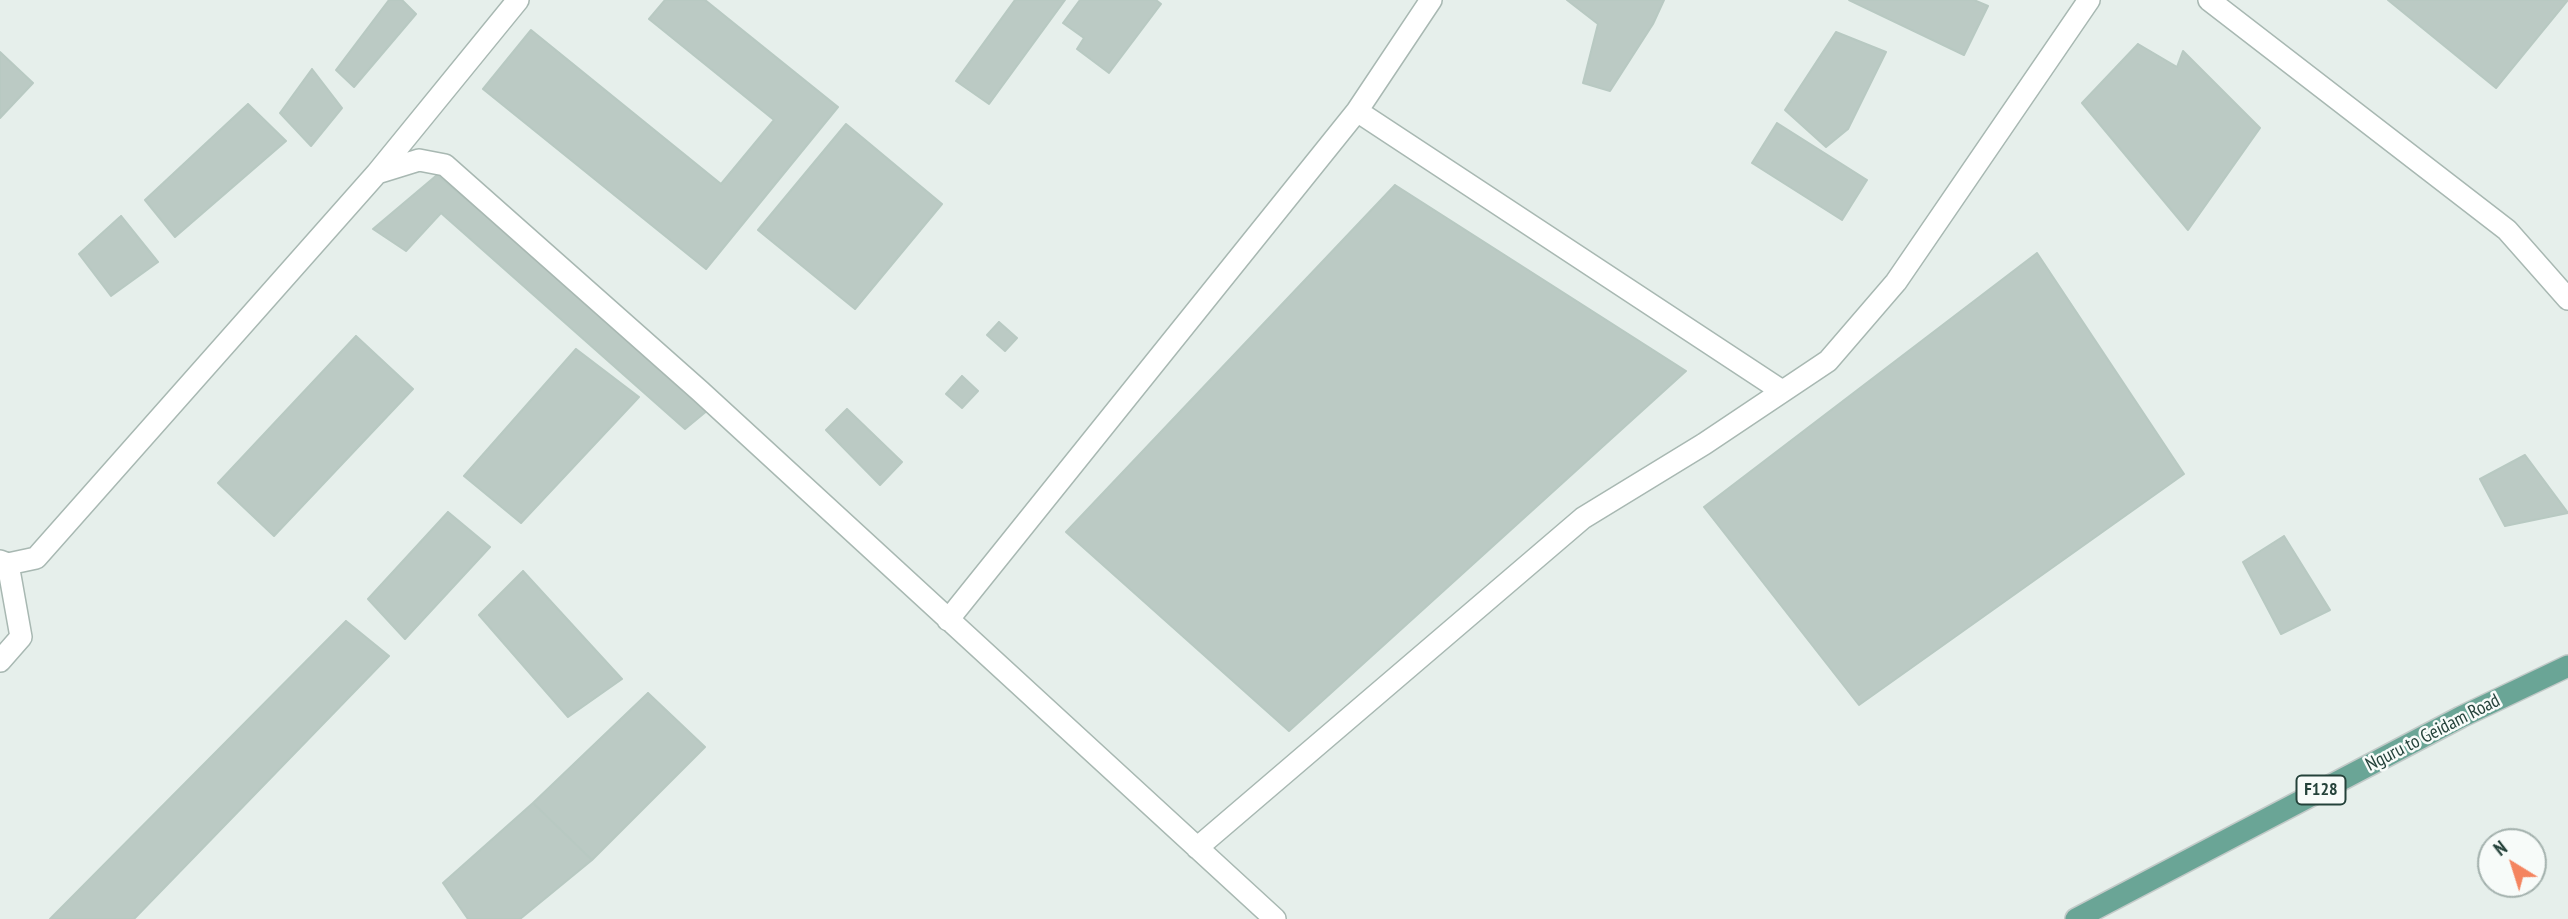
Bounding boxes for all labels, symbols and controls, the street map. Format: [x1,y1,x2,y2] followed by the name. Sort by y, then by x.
[2362,689,2504,777] street label: Nguru to Geidam Road
[2296,776,2346,804] road number: F128
[2477,828,2547,898] north arrow
[2489,835,2512,861] text: N

